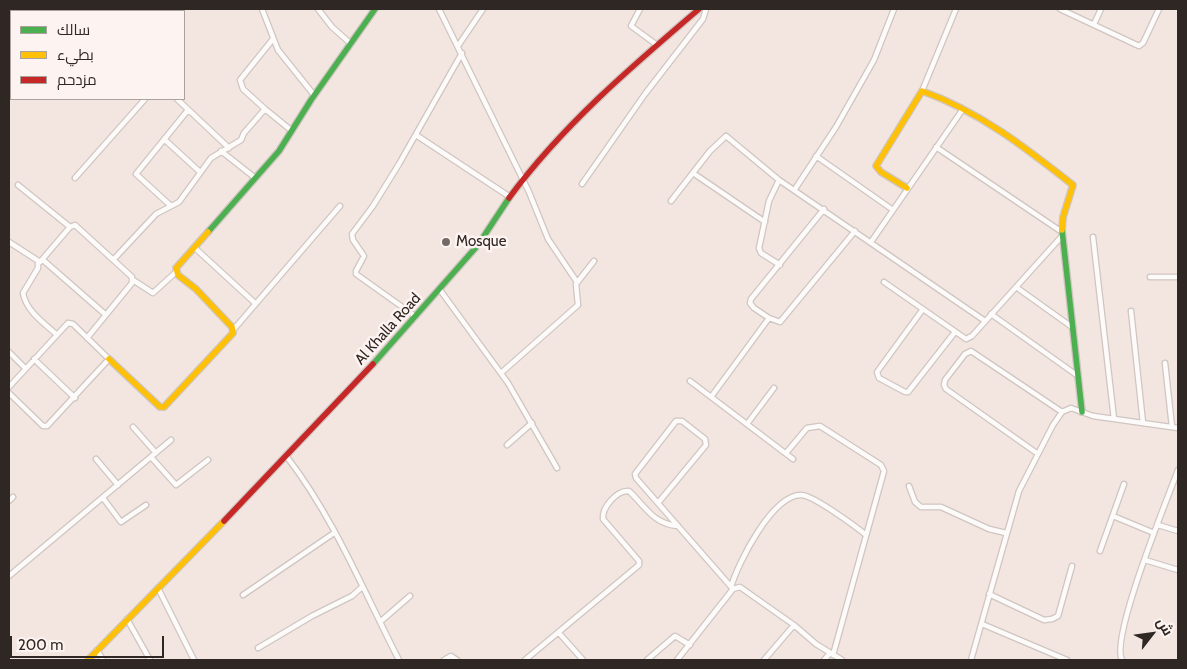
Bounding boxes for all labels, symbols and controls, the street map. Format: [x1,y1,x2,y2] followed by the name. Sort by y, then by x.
[10,10,185,100] legend
[57,21,90,39] text: سالك
[57,46,94,64] text: بطيء
[57,71,97,89] text: مزدحم
[456,233,506,251] place label: Mosque
[440,236,452,248] marker: Mosque
[351,290,425,368] street label: Al Khalla Road
[1127,609,1177,659] north arrow
[1153,614,1177,639] text: ش
[12,626,166,658] scale bar
[18,636,63,654] text: 200 m

